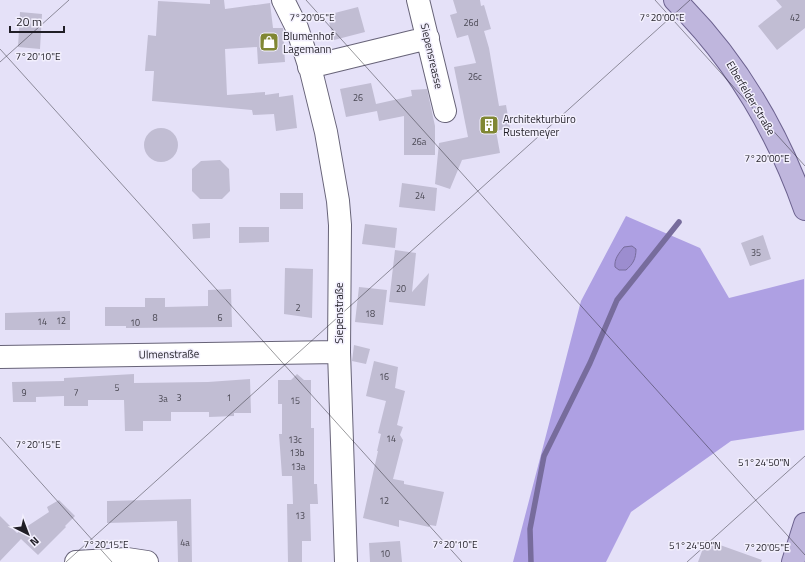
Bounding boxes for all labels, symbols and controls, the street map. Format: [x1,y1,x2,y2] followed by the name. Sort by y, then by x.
[10,8,64,34] scale bar
[290,10,335,25] text: 7°20'05"E
[640,10,685,25] text: 7°20'00"E
[790,11,800,24] house number: 42
[16,12,42,31] text: 20 m
[464,16,479,29] house number: 26d
[417,22,447,91] street label: Siepensreasse
[283,28,335,57] place label: Blumenhof Lagemann
[258,31,280,53] shop icon: Blumenhof Lagemann
[16,49,61,64] text: 7°20'10"E
[723,58,780,138] street label: Elberfelder Straße
[468,70,482,83] house number: 26c
[353,91,363,104] house number: 26
[503,111,576,140] place label: Architekturbüro Rustemeyer
[478,114,500,136] building icon: Architekturbüro Rustemeyer
[412,135,427,148] house number: 26a
[745,151,790,166] text: 7°20'00"E
[415,189,425,202] house number: 24
[751,246,761,259] house number: 35
[331,282,347,344] street label: Siepenstraße
[396,282,406,295] house number: 20
[295,301,301,314] house number: 2
[365,307,375,320] house number: 18
[152,311,158,324] house number: 8
[217,311,223,324] house number: 6
[56,314,66,327] house number: 12
[37,315,47,328] house number: 14
[130,316,140,329] house number: 10
[139,345,200,363] street label: Ulmenstraße
[379,370,389,383] house number: 16
[114,381,120,394] house number: 5
[21,386,27,399] house number: 9
[73,386,79,399] house number: 7
[176,391,182,404] house number: 3
[226,391,232,404] house number: 1
[158,392,168,405] house number: 3a
[290,394,300,407] house number: 15
[386,432,396,445] house number: 14
[288,433,302,446] house number: 13c
[16,437,61,452] text: 7°20'15"E
[290,446,305,459] house number: 13b
[738,455,790,470] text: 51°24'50"N
[291,460,306,473] house number: 13a
[379,494,389,507] house number: 12
[295,509,305,522] house number: 13
[8,514,48,554] north arrow
[27,533,43,550] text: N
[180,536,190,549] house number: 4a
[84,537,129,552] text: 7°20'15"E
[433,537,478,552] text: 7°20'10"E
[669,538,721,553] text: 51°24'50"N
[745,540,790,555] text: 7°20'05"E
[380,547,390,560] house number: 10

